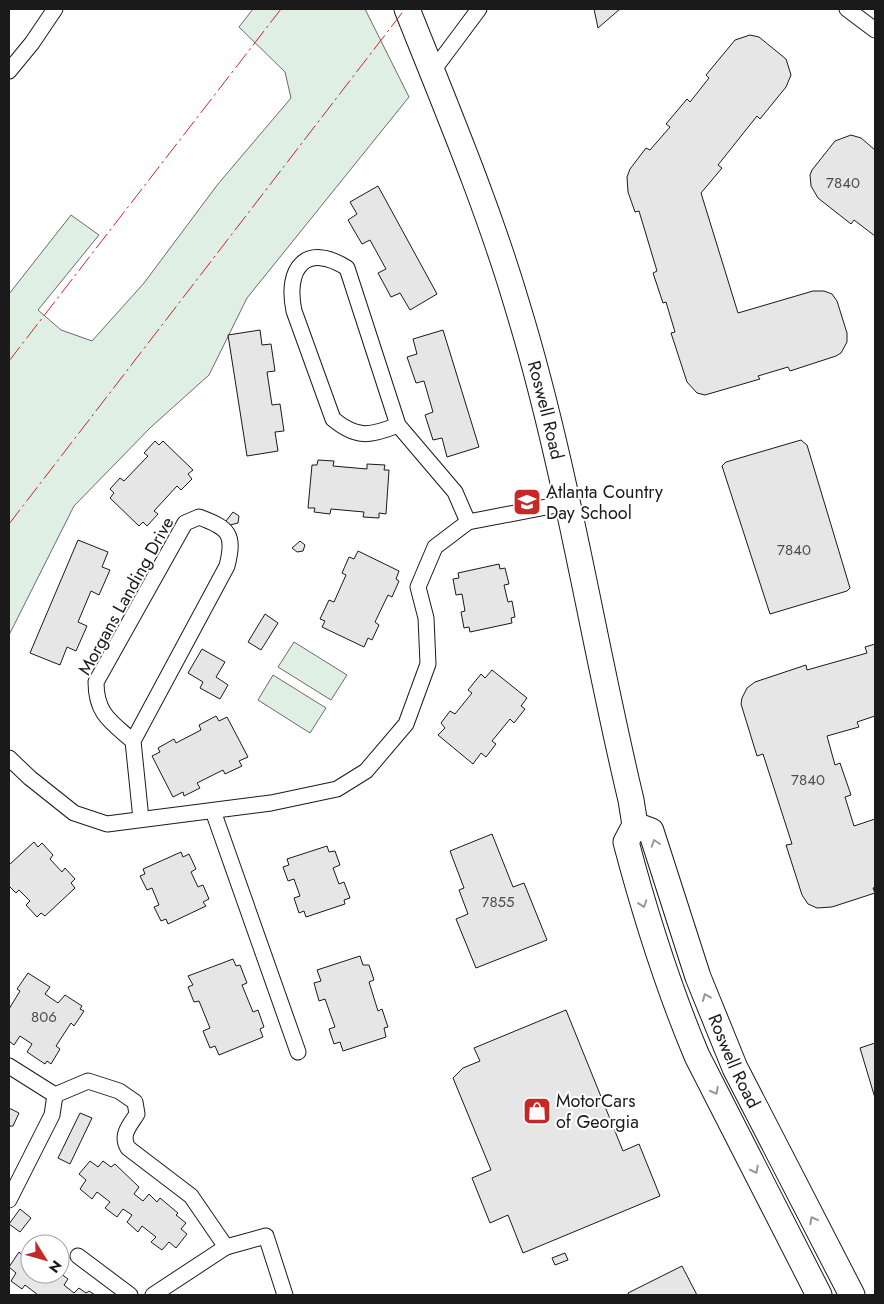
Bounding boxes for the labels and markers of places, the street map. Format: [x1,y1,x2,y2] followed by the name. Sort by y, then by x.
[546,479,663,526] place label: Atlanta Country Day School
[512,487,542,517] school or university icon: Atlanta Country Day School
[556,1088,639,1135] place label: MotorCars of Georgia
[522,1096,552,1126] shop icon: MotorCars of Georgia

